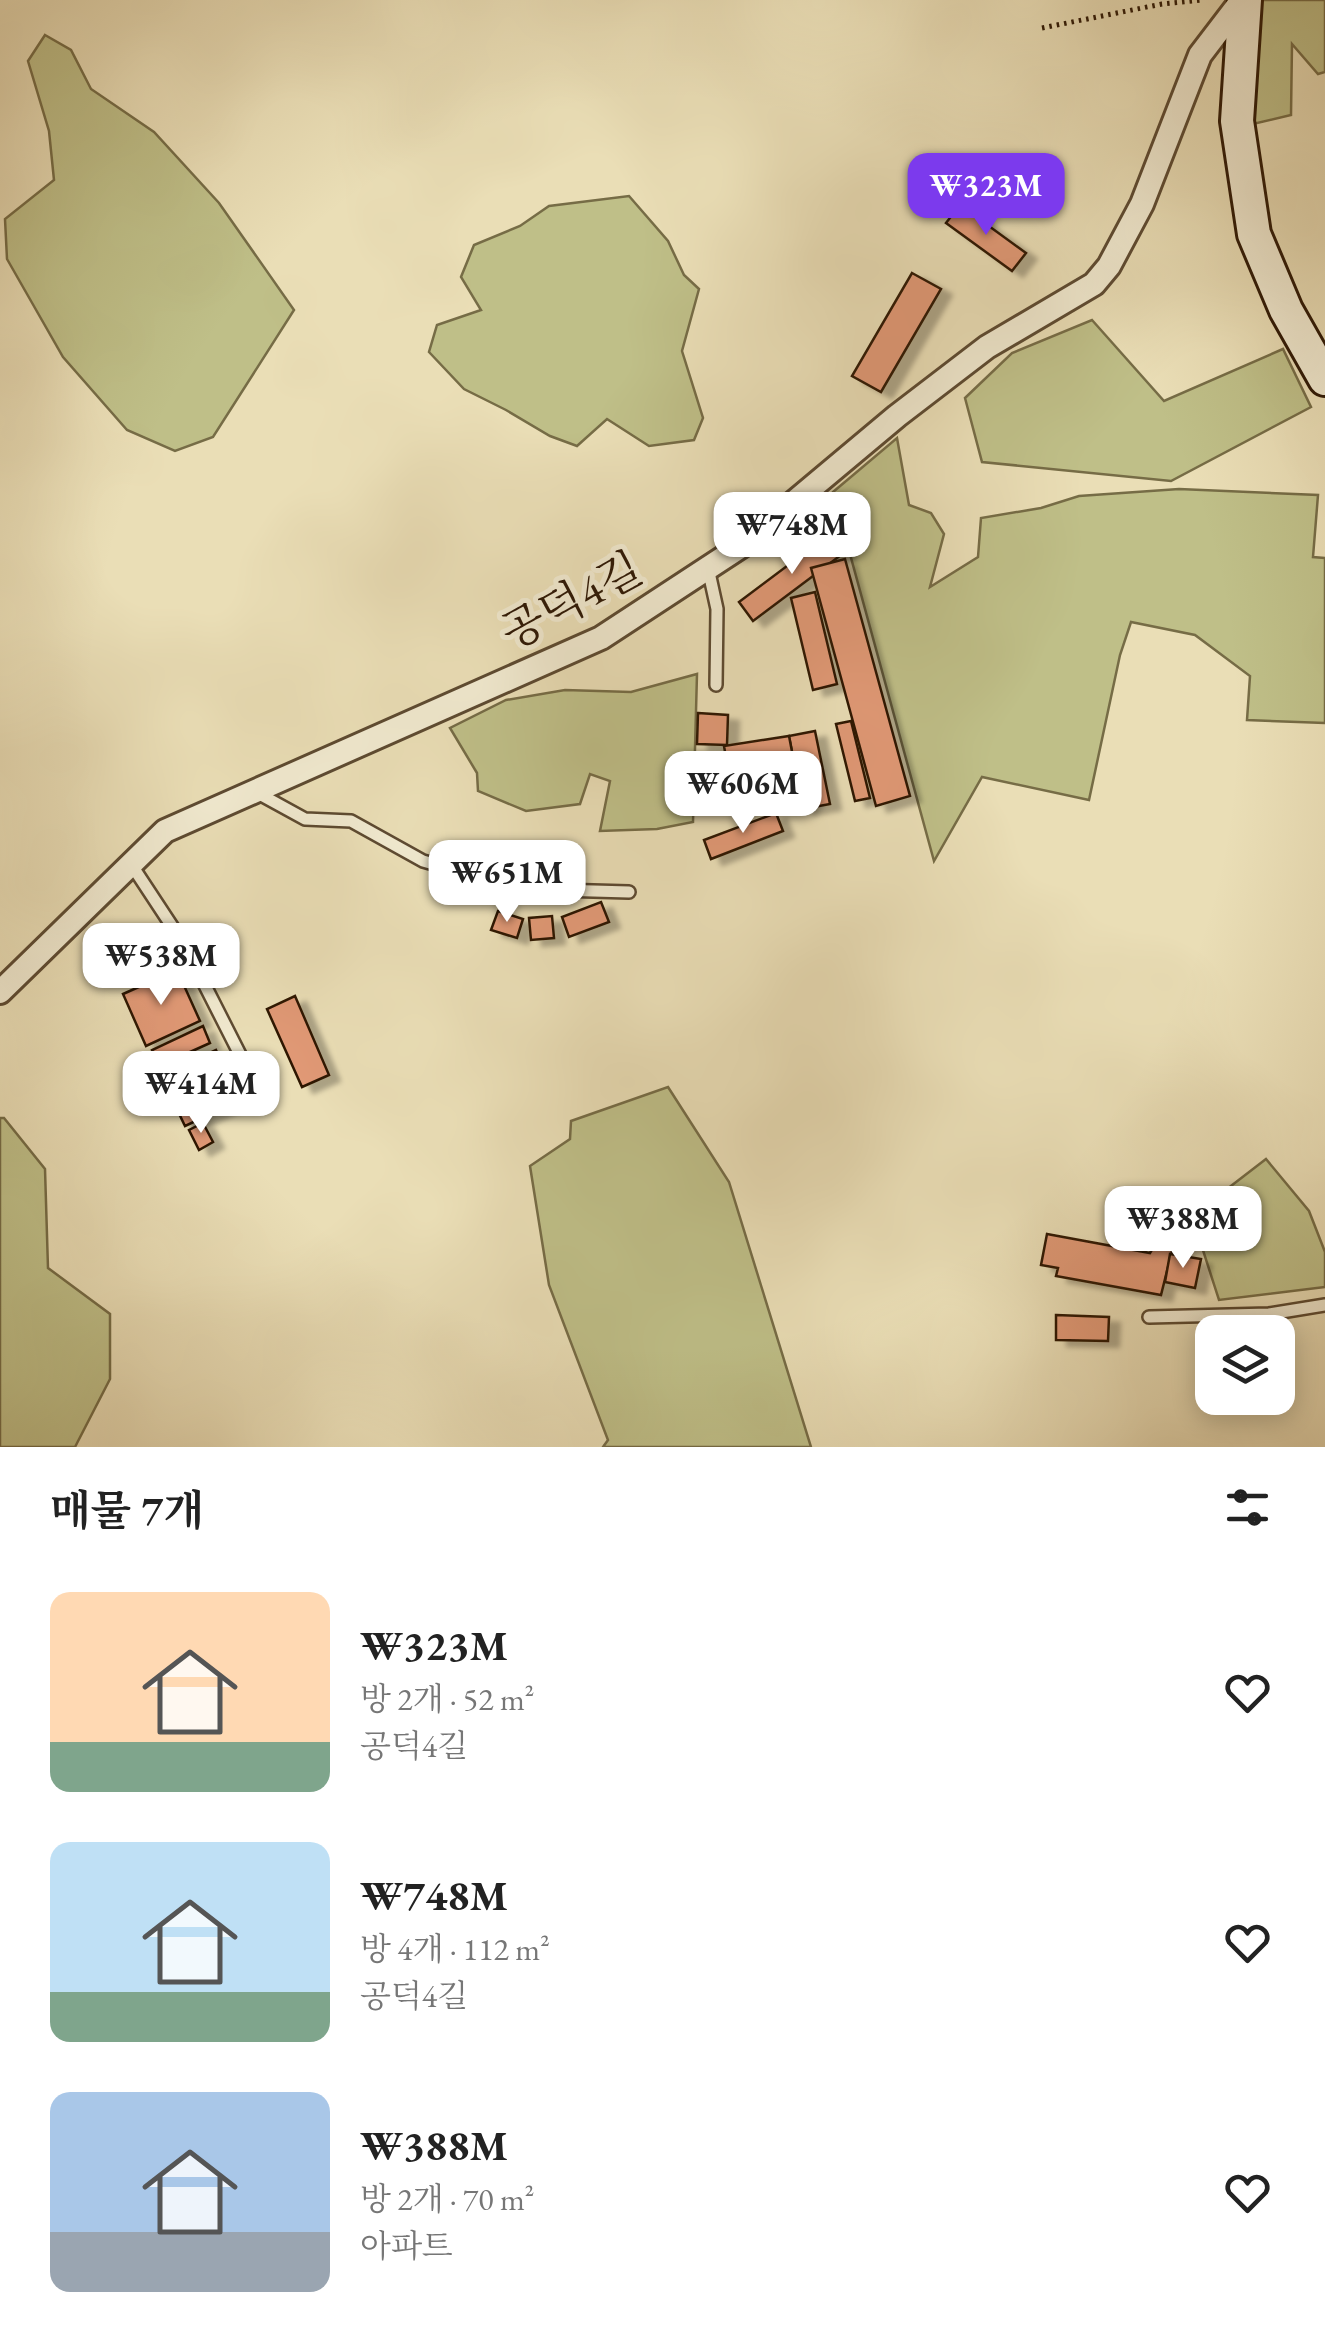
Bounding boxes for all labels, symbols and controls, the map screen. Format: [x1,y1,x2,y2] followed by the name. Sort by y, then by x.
[916,153,1056,238] pin: ₩323M
[930,164,1042,206] text: ₩323M
[722,492,862,577] pin: ₩748M
[736,503,848,545] text: ₩748M
[490,539,652,661] street label: 공덕4길
[673,751,813,836] pin: ₩606M
[687,762,799,804] text: ₩606M
[437,840,577,925] pin: ₩651M
[451,851,563,893] text: ₩651M
[91,923,231,1008] pin: ₩538M
[105,934,217,976] text: ₩538M
[131,1051,271,1136] pin: ₩414M
[145,1062,257,1104] text: ₩414M
[1113,1186,1253,1271] pin: ₩388M
[1127,1197,1239,1239] text: ₩388M
[1195,1315,1295,1415] map controls
[1195,1315,1295,1415] button: layers
[1220,1480,1275,1535] icon: filters
[50,1483,204,1538] text: 매물 7개
[360,1618,508,1673] text: ₩323M
[130,1632,250,1752] icon: home
[1220,1665,1275,1720] icon: heart
[360,1678,534,1720] text: 방 2개 · 52 m²
[360,1725,468,1767] text: 공덕4길
[360,1868,508,1923] text: ₩748M
[130,1882,250,2002] icon: home
[1220,1915,1275,1970] icon: heart
[360,1928,550,1970] text: 방 4개 · 112 m²
[360,1975,468,2017] text: 공덕4길
[360,2118,508,2173] text: ₩388M
[130,2132,250,2252] icon: home
[1220,2165,1275,2220] icon: heart
[360,2178,534,2220] text: 방 2개 · 70 m²
[360,2225,453,2267] text: 아파트

